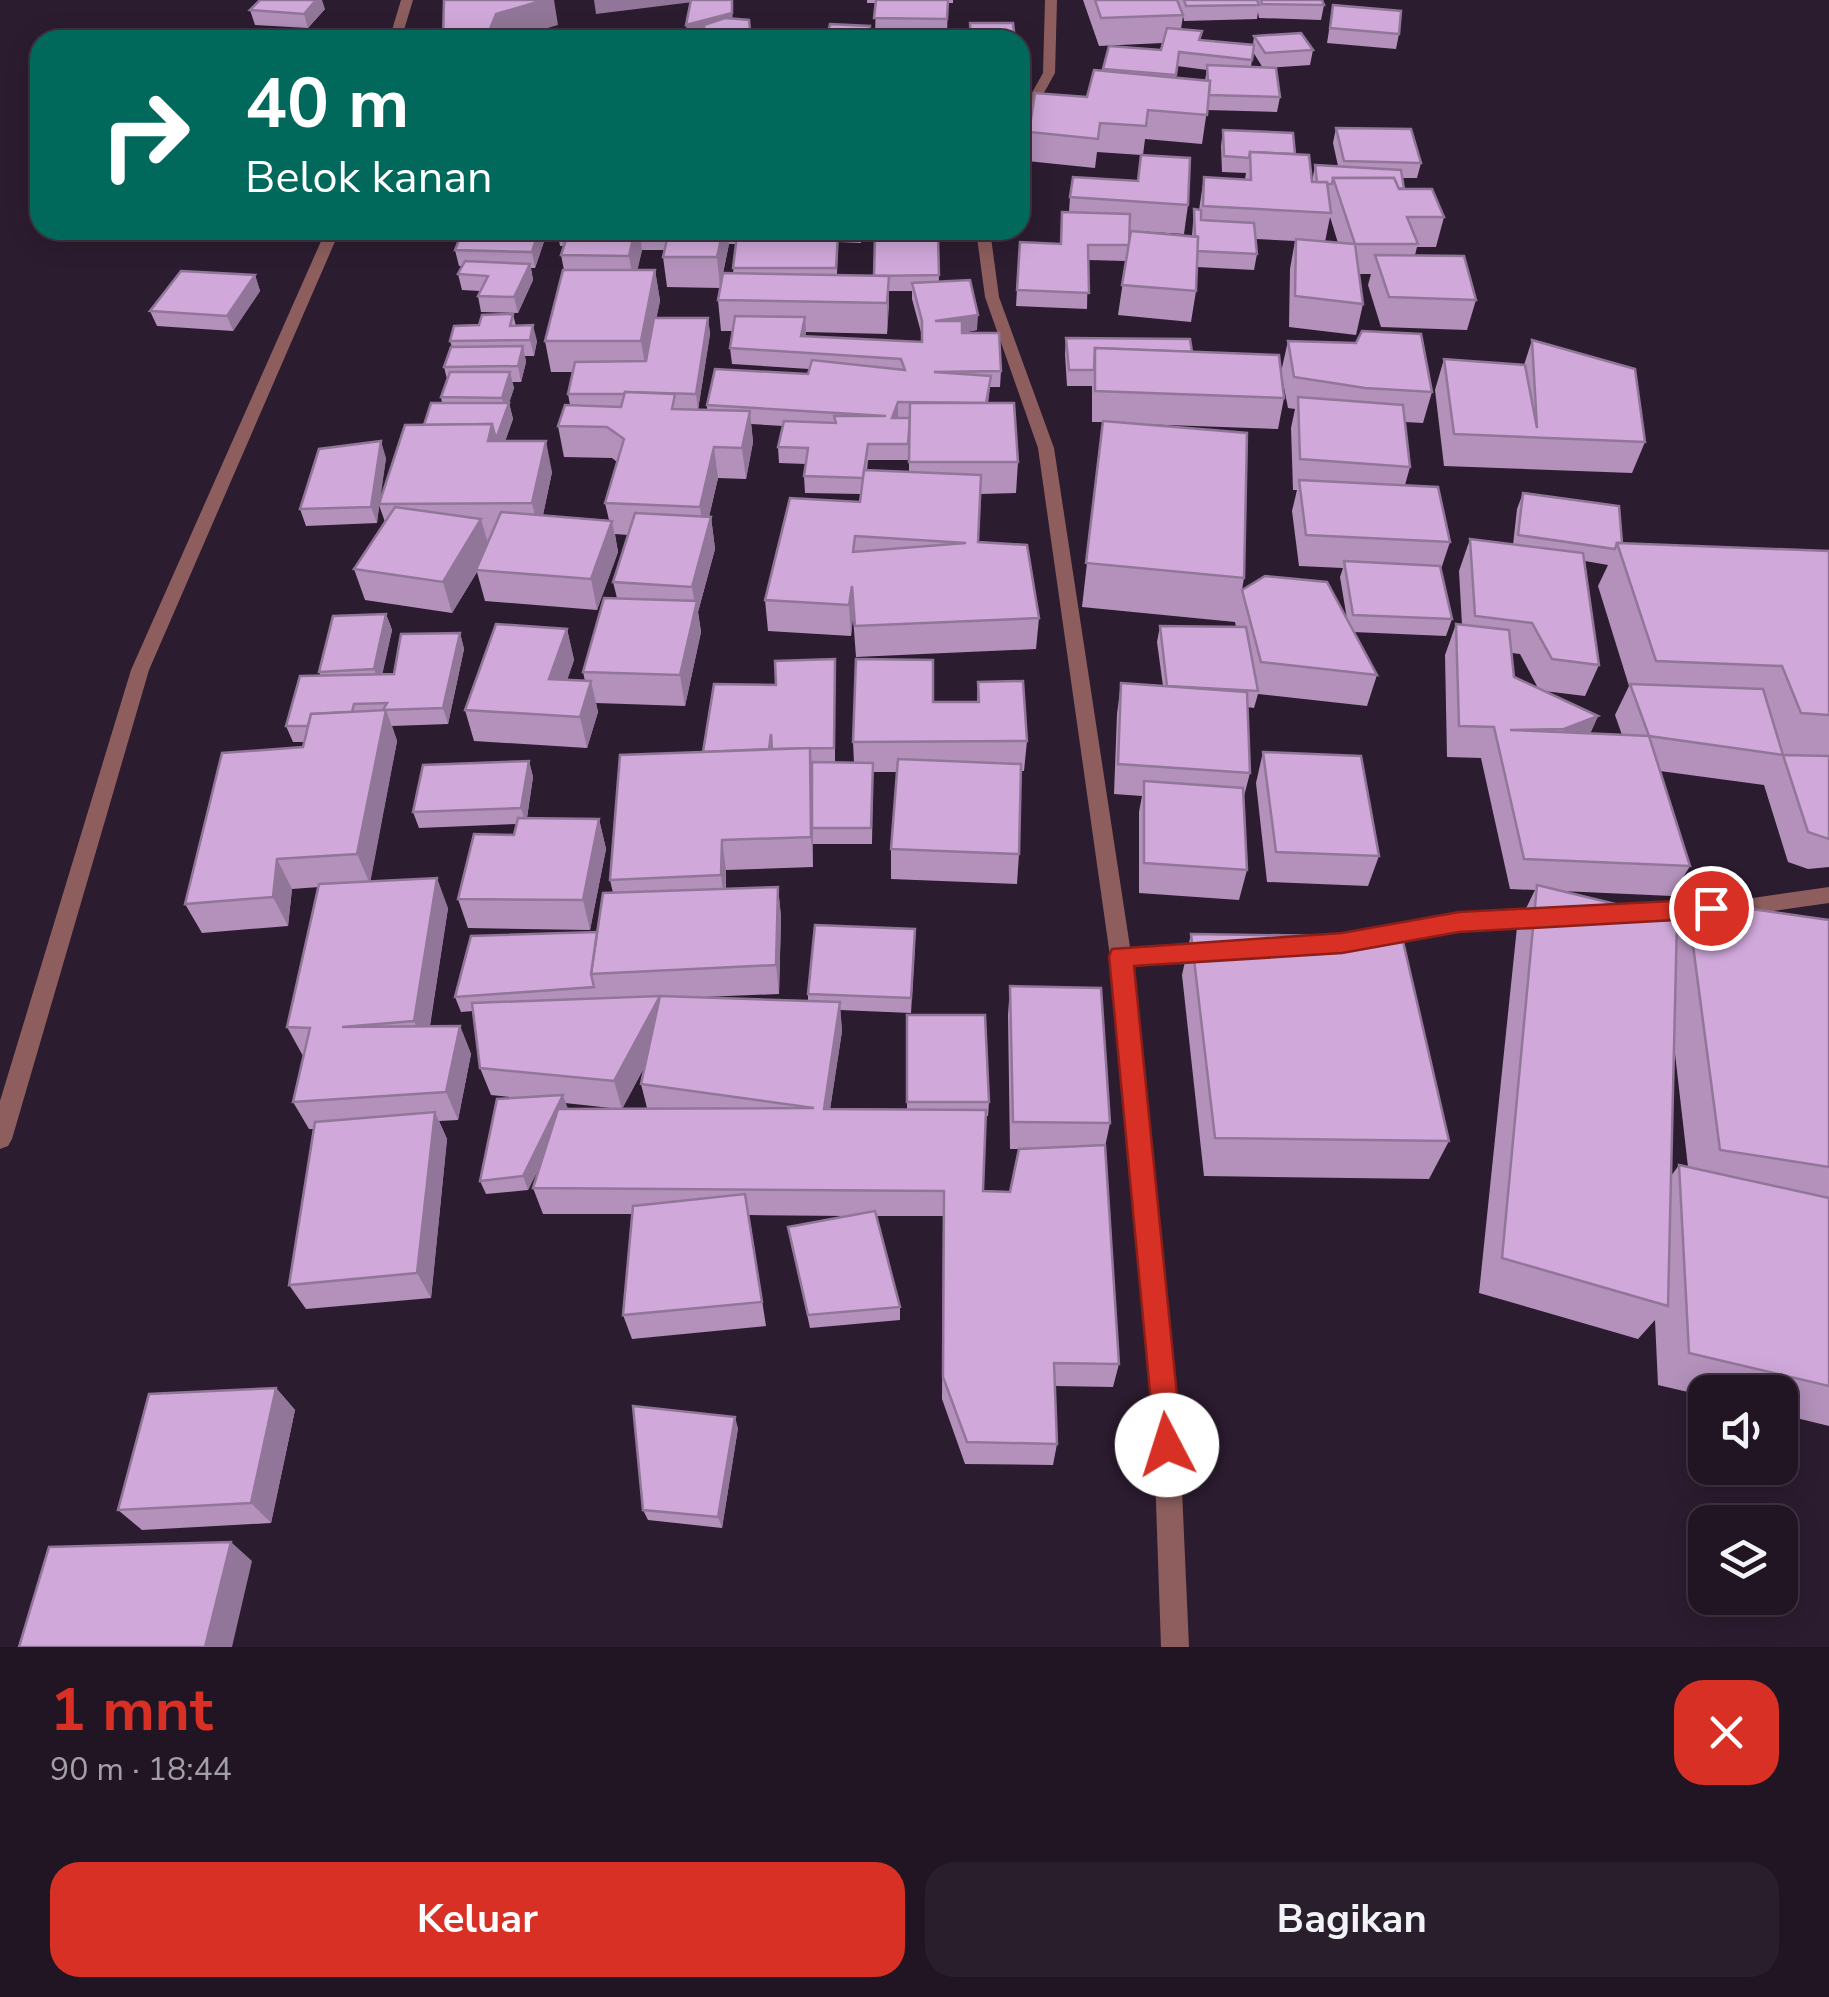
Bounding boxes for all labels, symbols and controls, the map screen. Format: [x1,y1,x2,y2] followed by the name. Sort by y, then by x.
[245,56,409,152] text: 40 m
[80,70,210,200] icon: right
[245,147,493,208] text: Belok kanan
[1669,866,1754,951] pin
[1684,881,1739,936] icon: arrive
[1688,1375,1798,1615] map controls
[1688,1375,1798,1485] button: sound
[1115,1393,1219,1497] position arrow
[1688,1505,1798,1615] button: layers
[50,1669,213,1751] text: 1 mnt
[1674,1680,1779,1785] button: close
[50,1748,232,1791] text: 90 m · 18:44
[50,1862,905,1977] button: Keluar
[925,1862,1779,1977] button: Bagikan

